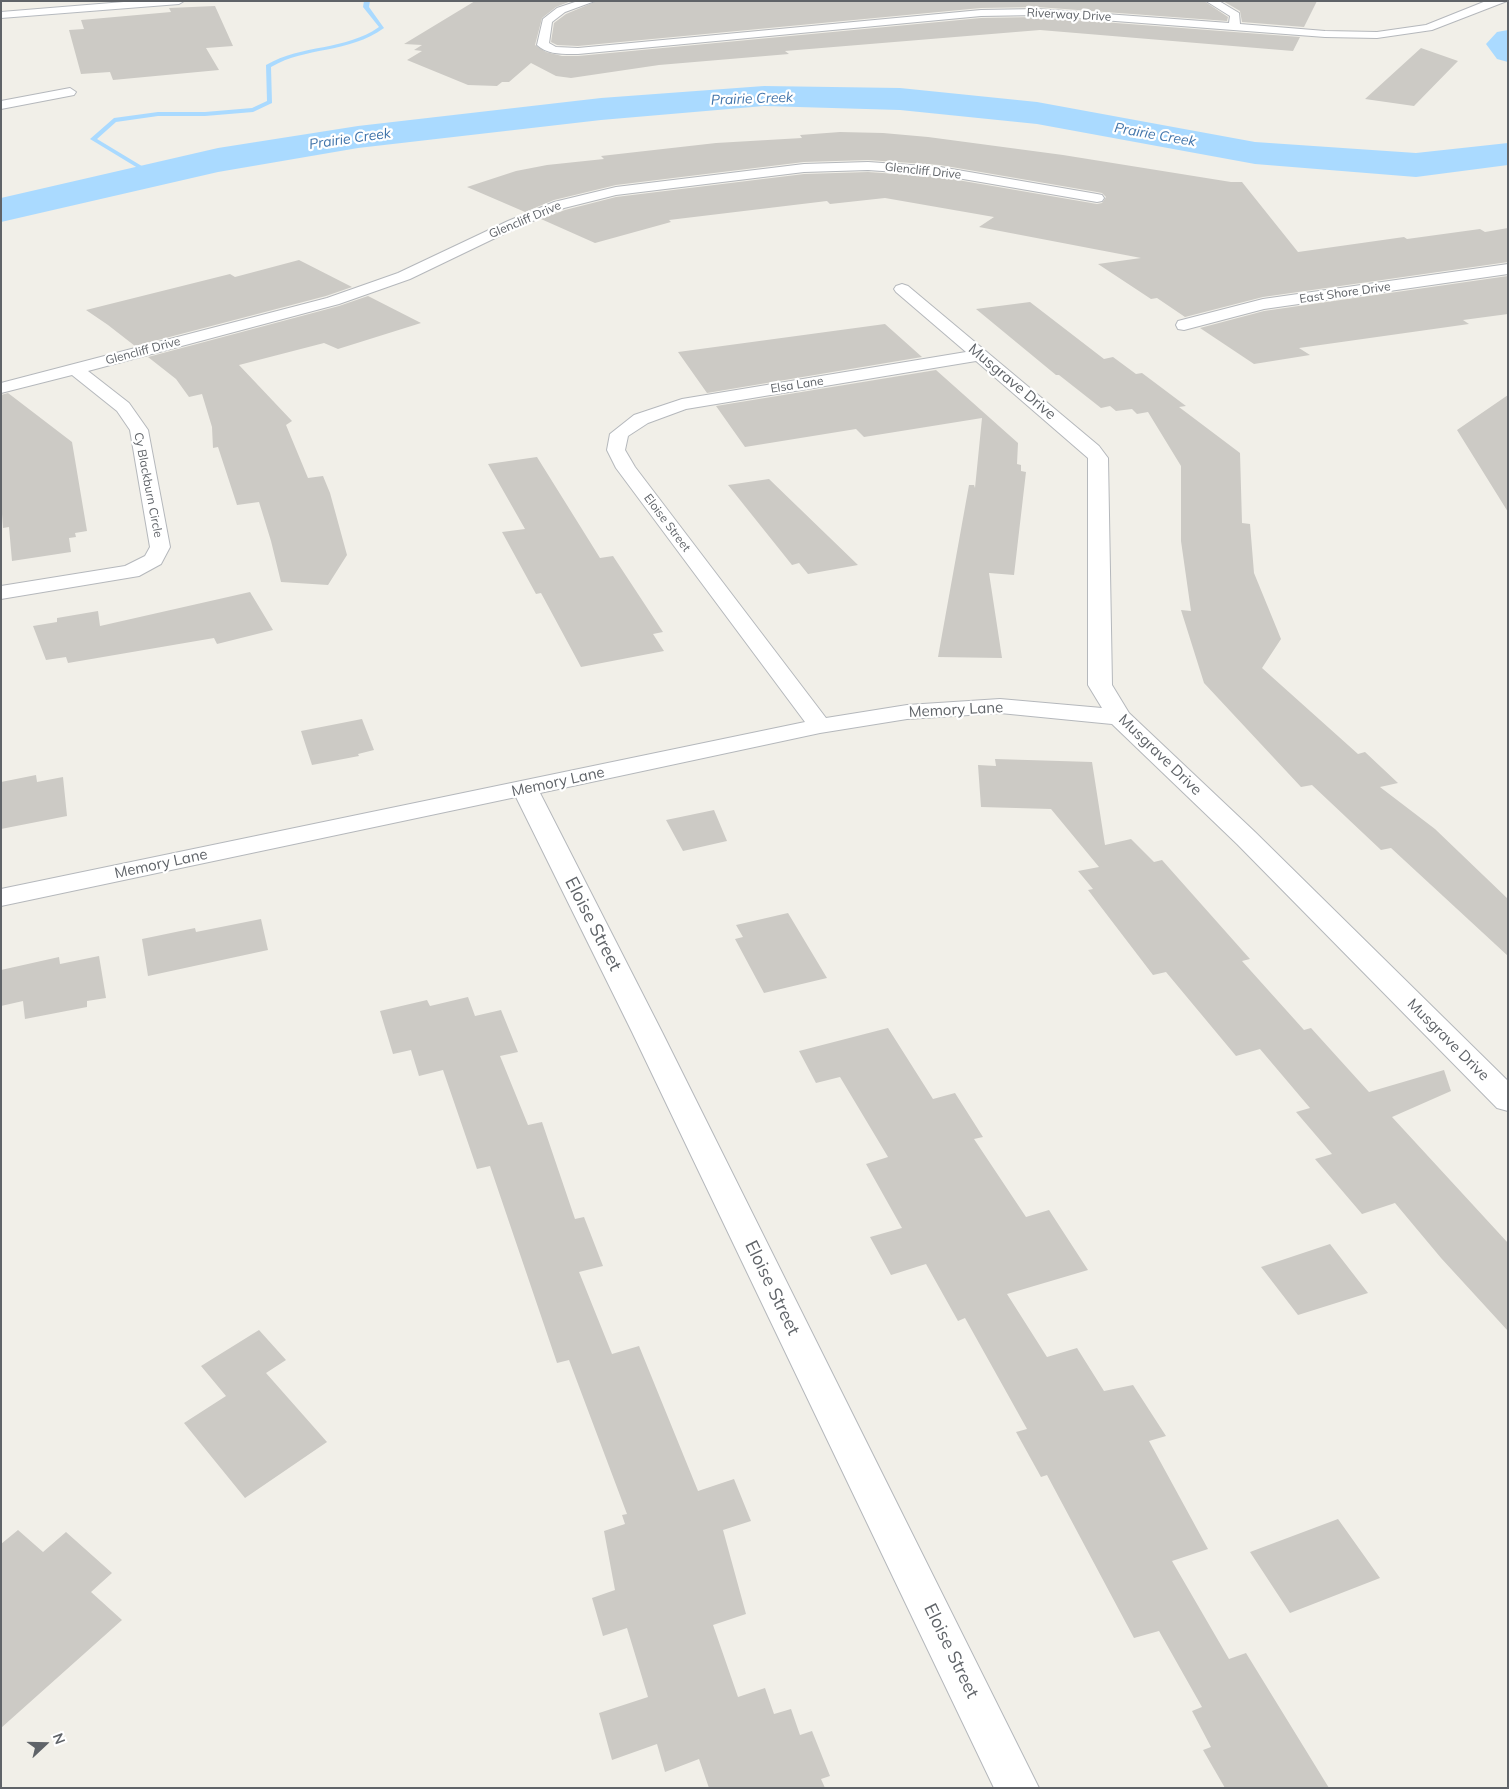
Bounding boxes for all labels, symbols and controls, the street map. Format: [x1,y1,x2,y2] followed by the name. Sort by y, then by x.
[1026,6,1112,24] street label: Riverway Drive
[711,89,793,109] water label: Prairie Creek
[1113,120,1197,150] water label: Prairie Creek
[308,125,392,153] water label: Prairie Creek
[884,160,962,182] street label: Glencliff Drive
[487,198,563,242] street label: Glencliff Drive
[1299,279,1391,307] street label: East Shore Drive
[104,334,182,368] street label: Glencliff Drive
[965,340,1059,424] street label: Musgrave Drive
[769,374,825,396] street label: Elsa Lane
[131,431,165,539] street label: Cy Blackburn Circle
[641,491,693,555] street label: Eloise Street
[908,699,1004,721] street label: Memory Lane
[1115,711,1205,799] street label: Musgrave Drive
[510,763,606,801] street label: Memory Lane
[113,845,209,883] street label: Memory Lane
[560,873,626,975] street label: Eloise Street
[1403,995,1493,1085] street label: Musgrave Drive
[740,1237,804,1339] street label: Eloise Street
[919,1600,983,1702] street label: Eloise Street
[20,1719,70,1769] north arrow
[49,1730,69,1747] text: N

